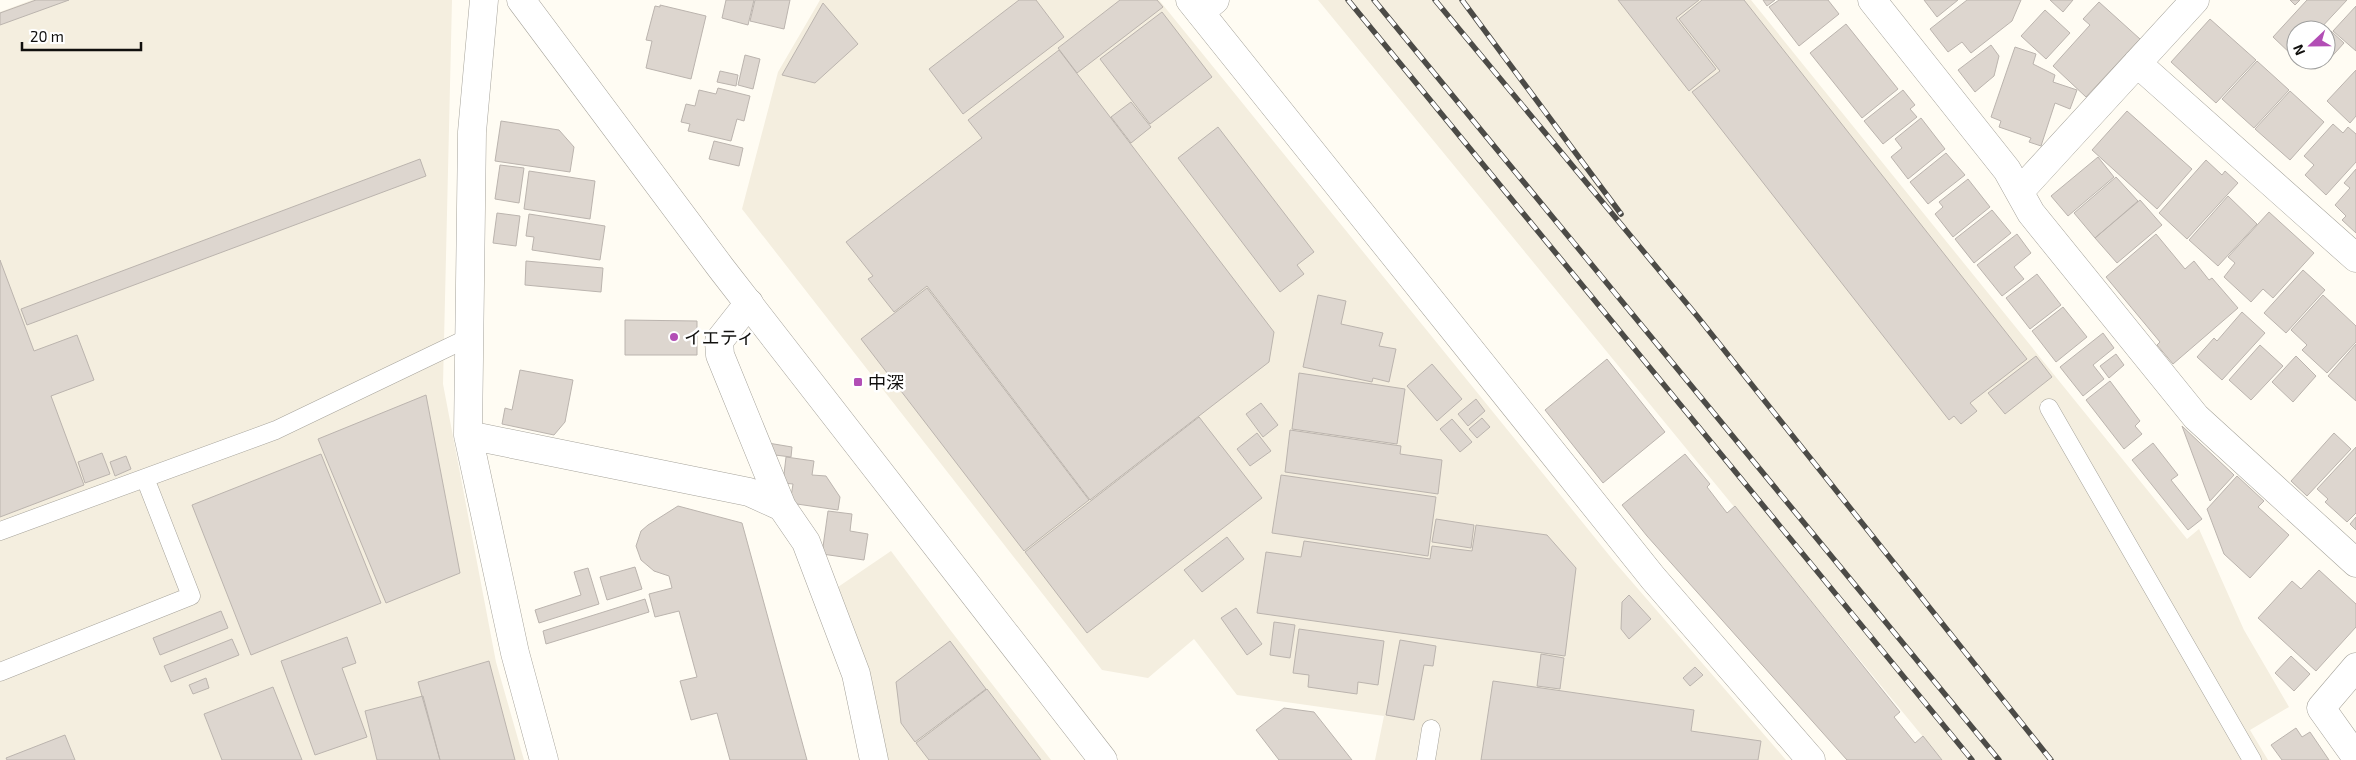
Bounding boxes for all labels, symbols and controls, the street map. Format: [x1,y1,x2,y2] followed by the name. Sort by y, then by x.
[22,20,141,52] scale bar
[2286,20,2336,70] north arrow
[30,27,64,45] text: 20 m
[2289,42,2308,58] text: N
[684,326,755,348] place label: イエティ
[668,331,680,343] marker: イエティ
[868,371,904,393] place label: 中深
[852,376,864,388] marker: 中深

